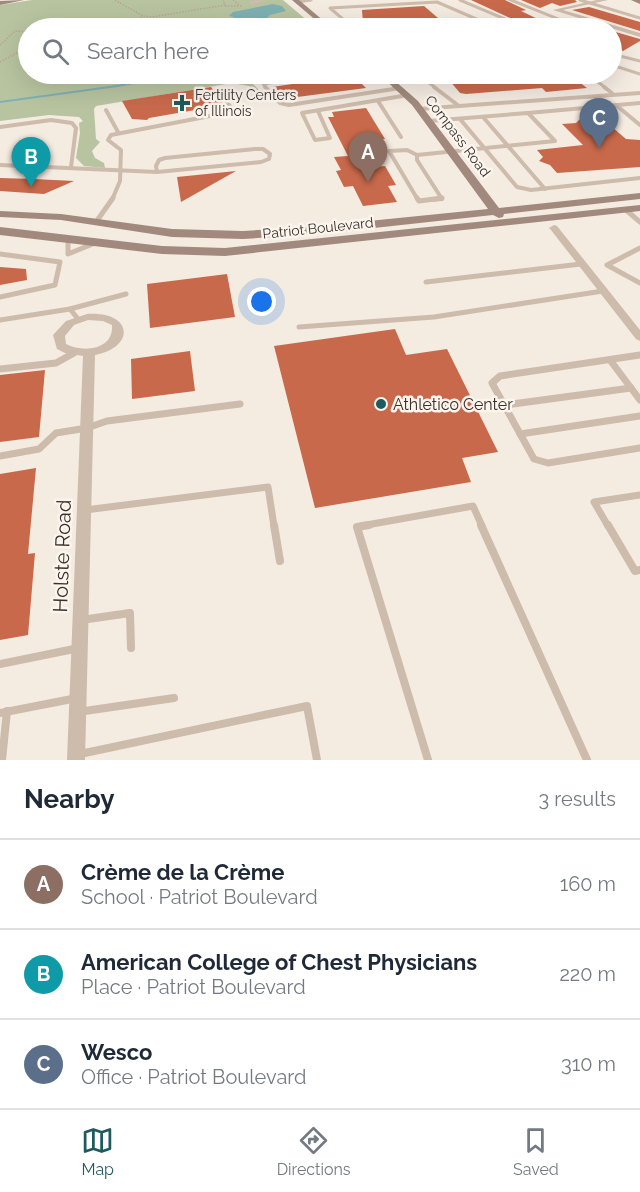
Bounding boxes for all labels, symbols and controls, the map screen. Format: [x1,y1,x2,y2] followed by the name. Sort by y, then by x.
[18,18,622,84] search box
[39,35,72,68] icon: search
[87,38,209,64] text: Search here
[195,87,297,119] place label: Fertility Centers of Illinois
[422,92,494,180] street label: Compass Road
[173,94,191,112] marker: Fertility Centers of Illinois
[580,98,618,148] pin: C
[348,132,388,182] pin: A
[12,138,51,187] pin: B
[262,214,374,242] street label: Patriot Boulevard
[247,287,276,316] your location
[393,395,513,414] place label: Athletico Center
[374,397,388,411] marker: Athletico Center
[48,499,76,613] street label: Holste Road
[24,784,114,814] text: Nearby
[538,787,616,811] text: 3 results
[81,859,284,885] text: Crème de la Crème
[37,872,50,896] text: A
[560,872,616,896] text: 160 m
[81,885,318,909] text: School · Patriot Boulevard
[81,949,477,975] text: American College of Chest Physicians
[37,962,50,986] text: B
[559,962,616,986] text: 220 m
[81,975,306,999] text: Place · Patriot Boulevard
[81,1039,152,1065] text: Wesco
[37,1052,50,1076] text: C
[561,1052,616,1076] text: 310 m
[81,1065,307,1089] text: Office · Patriot Boulevard
[81,1124,114,1179] tab: Map
[277,1124,351,1179] tab: Directions
[513,1124,559,1179] tab: Saved

